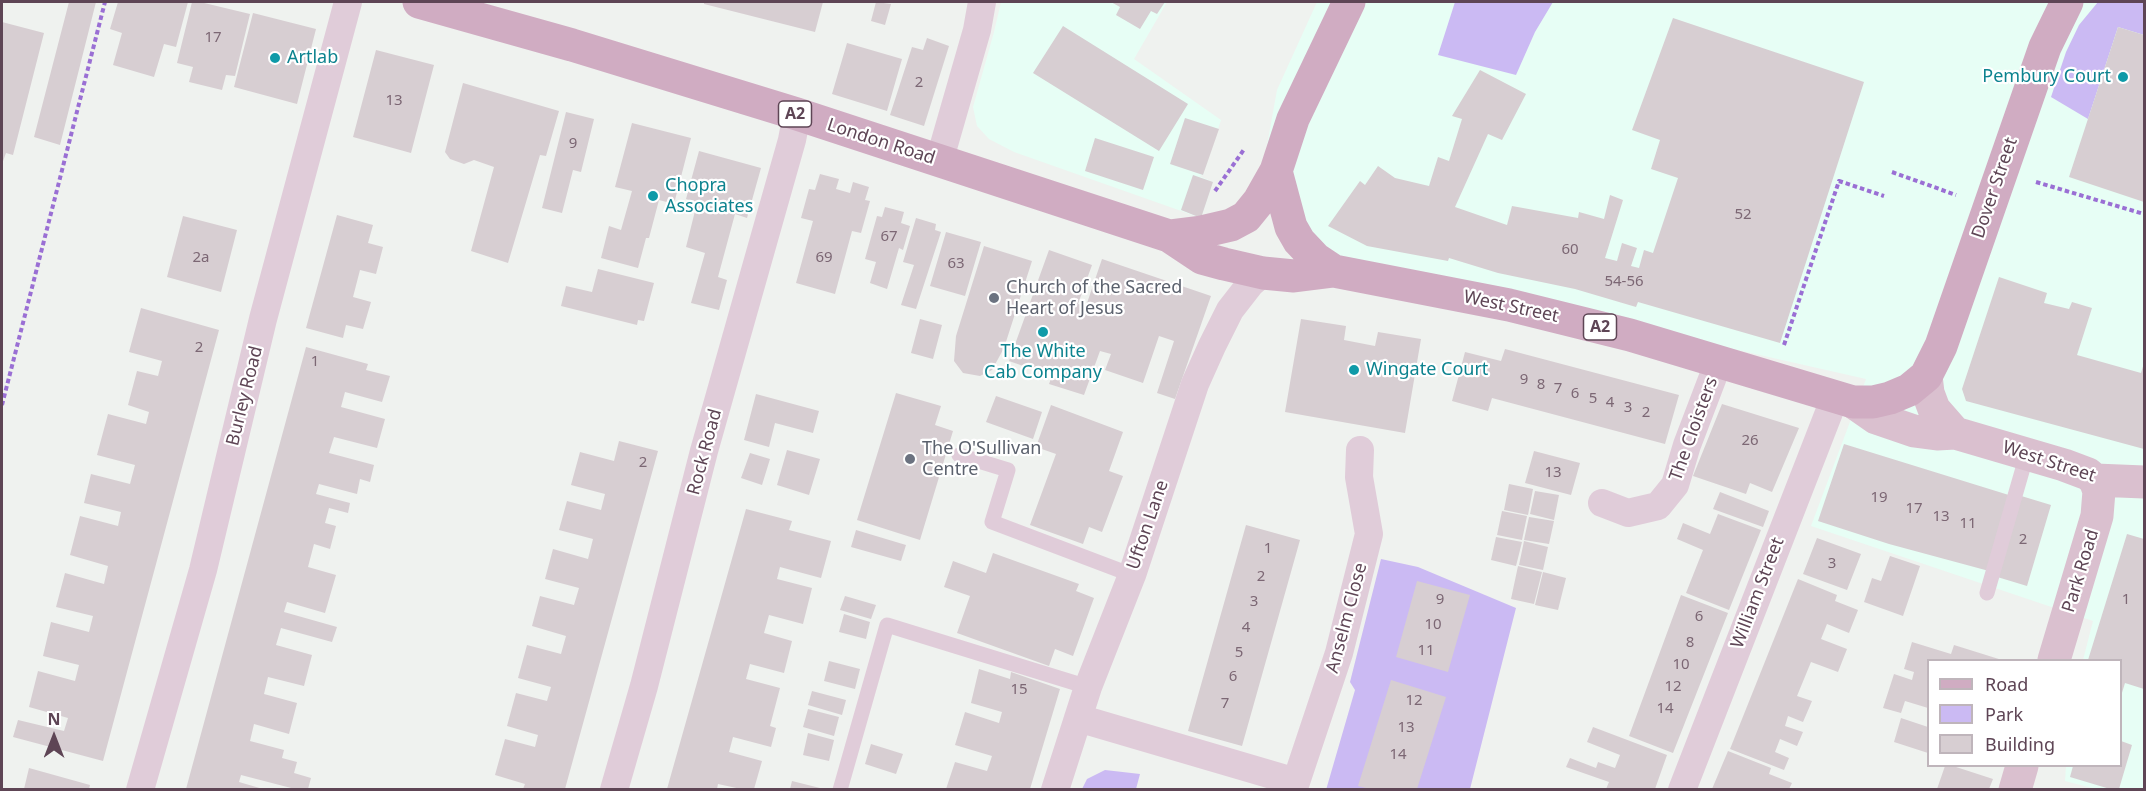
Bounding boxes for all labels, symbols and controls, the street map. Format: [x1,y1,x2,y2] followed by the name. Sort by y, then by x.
[204,29,222,47] house number: 17
[287,47,338,69] place label: Artlab
[268,51,282,65] marker: Artlab
[1982,66,2111,88] place label: Pembury Court
[2116,70,2130,84] marker: Pembury Court
[915,74,923,92] house number: 2
[385,92,403,110] house number: 13
[778,101,812,127] road number: A2
[824,114,938,170] street label: London Road
[569,135,577,153] house number: 9
[1968,135,2022,241] street label: Dover Street
[665,175,753,218] place label: Chopra Associates
[646,189,660,203] marker: Chopra Associates
[1734,206,1752,224] house number: 52
[880,228,898,246] house number: 67
[1561,241,1579,259] house number: 60
[193,249,209,267] house number: 2a
[815,249,833,267] house number: 69
[947,255,965,273] house number: 63
[1604,273,1644,291] house number: 54-56
[1006,277,1182,320] place label: Church of the Sacred Heart of Jesus
[1462,286,1560,328] street label: West Street
[987,291,1001,305] marker: Church of the Sacred Heart of Jesus
[1584,314,1616,340] road number: A2
[1036,325,1050,339] marker: The White Cab Company
[195,339,203,357] house number: 2
[984,341,1102,384] place label: The White Cab Company
[222,344,268,448] street label: Burley Road
[311,353,319,371] house number: 1
[1366,359,1488,381] place label: Wingate Court
[1347,363,1361,377] marker: Wingate Court
[1520,371,1528,389] house number: 9
[1665,374,1723,484] street label: The Cloisters
[1537,376,1545,394] house number: 8
[1554,380,1562,398] house number: 7
[1571,385,1579,403] house number: 6
[1589,390,1597,408] house number: 5
[1606,394,1614,412] house number: 4
[1624,399,1632,417] house number: 3
[1642,404,1650,422] house number: 2
[683,407,727,497] street label: Rock Road
[1741,432,1759,450] house number: 26
[2000,437,2098,487] street label: West Street
[922,438,1041,480] place label: The O'Sullivan Centre
[903,452,917,466] marker: The O'Sullivan Centre
[639,454,647,472] house number: 2
[1544,464,1562,482] house number: 13
[1123,477,1173,573] street label: Ufton Lane
[1870,489,1888,507] house number: 19
[1905,500,1923,518] house number: 17
[1932,508,1950,526] house number: 13
[1959,515,1977,533] house number: 11
[2058,527,2104,615] street label: Park Road
[2019,531,2027,549] house number: 2
[1727,534,1789,652] street label: William Street
[1264,540,1272,558] house number: 1
[1828,555,1836,573] house number: 3
[1322,561,1372,675] street label: Anselm Close
[1257,568,1265,586] house number: 2
[1436,591,1444,609] house number: 9
[2122,591,2130,609] house number: 1
[1250,593,1258,611] house number: 3
[1695,608,1703,626] house number: 6
[1424,616,1442,634] house number: 10
[1242,619,1250,637] house number: 4
[1686,634,1694,652] house number: 8
[1417,642,1435,660] house number: 11
[1235,644,1243,662] house number: 5
[1672,656,1690,674] house number: 10
[1927,659,2122,767] legend
[1229,668,1237,686] house number: 6
[1985,672,2028,696] text: Road
[1664,678,1682,696] house number: 12
[1010,681,1028,699] house number: 15
[1405,692,1423,710] house number: 12
[1221,695,1229,713] house number: 7
[1656,700,1674,718] house number: 14
[1985,702,2023,726] text: Park
[24,707,84,767] north arrow
[47,708,61,730] text: N
[1397,719,1415,737] house number: 13
[1985,732,2055,756] text: Building
[1389,746,1407,764] house number: 14

